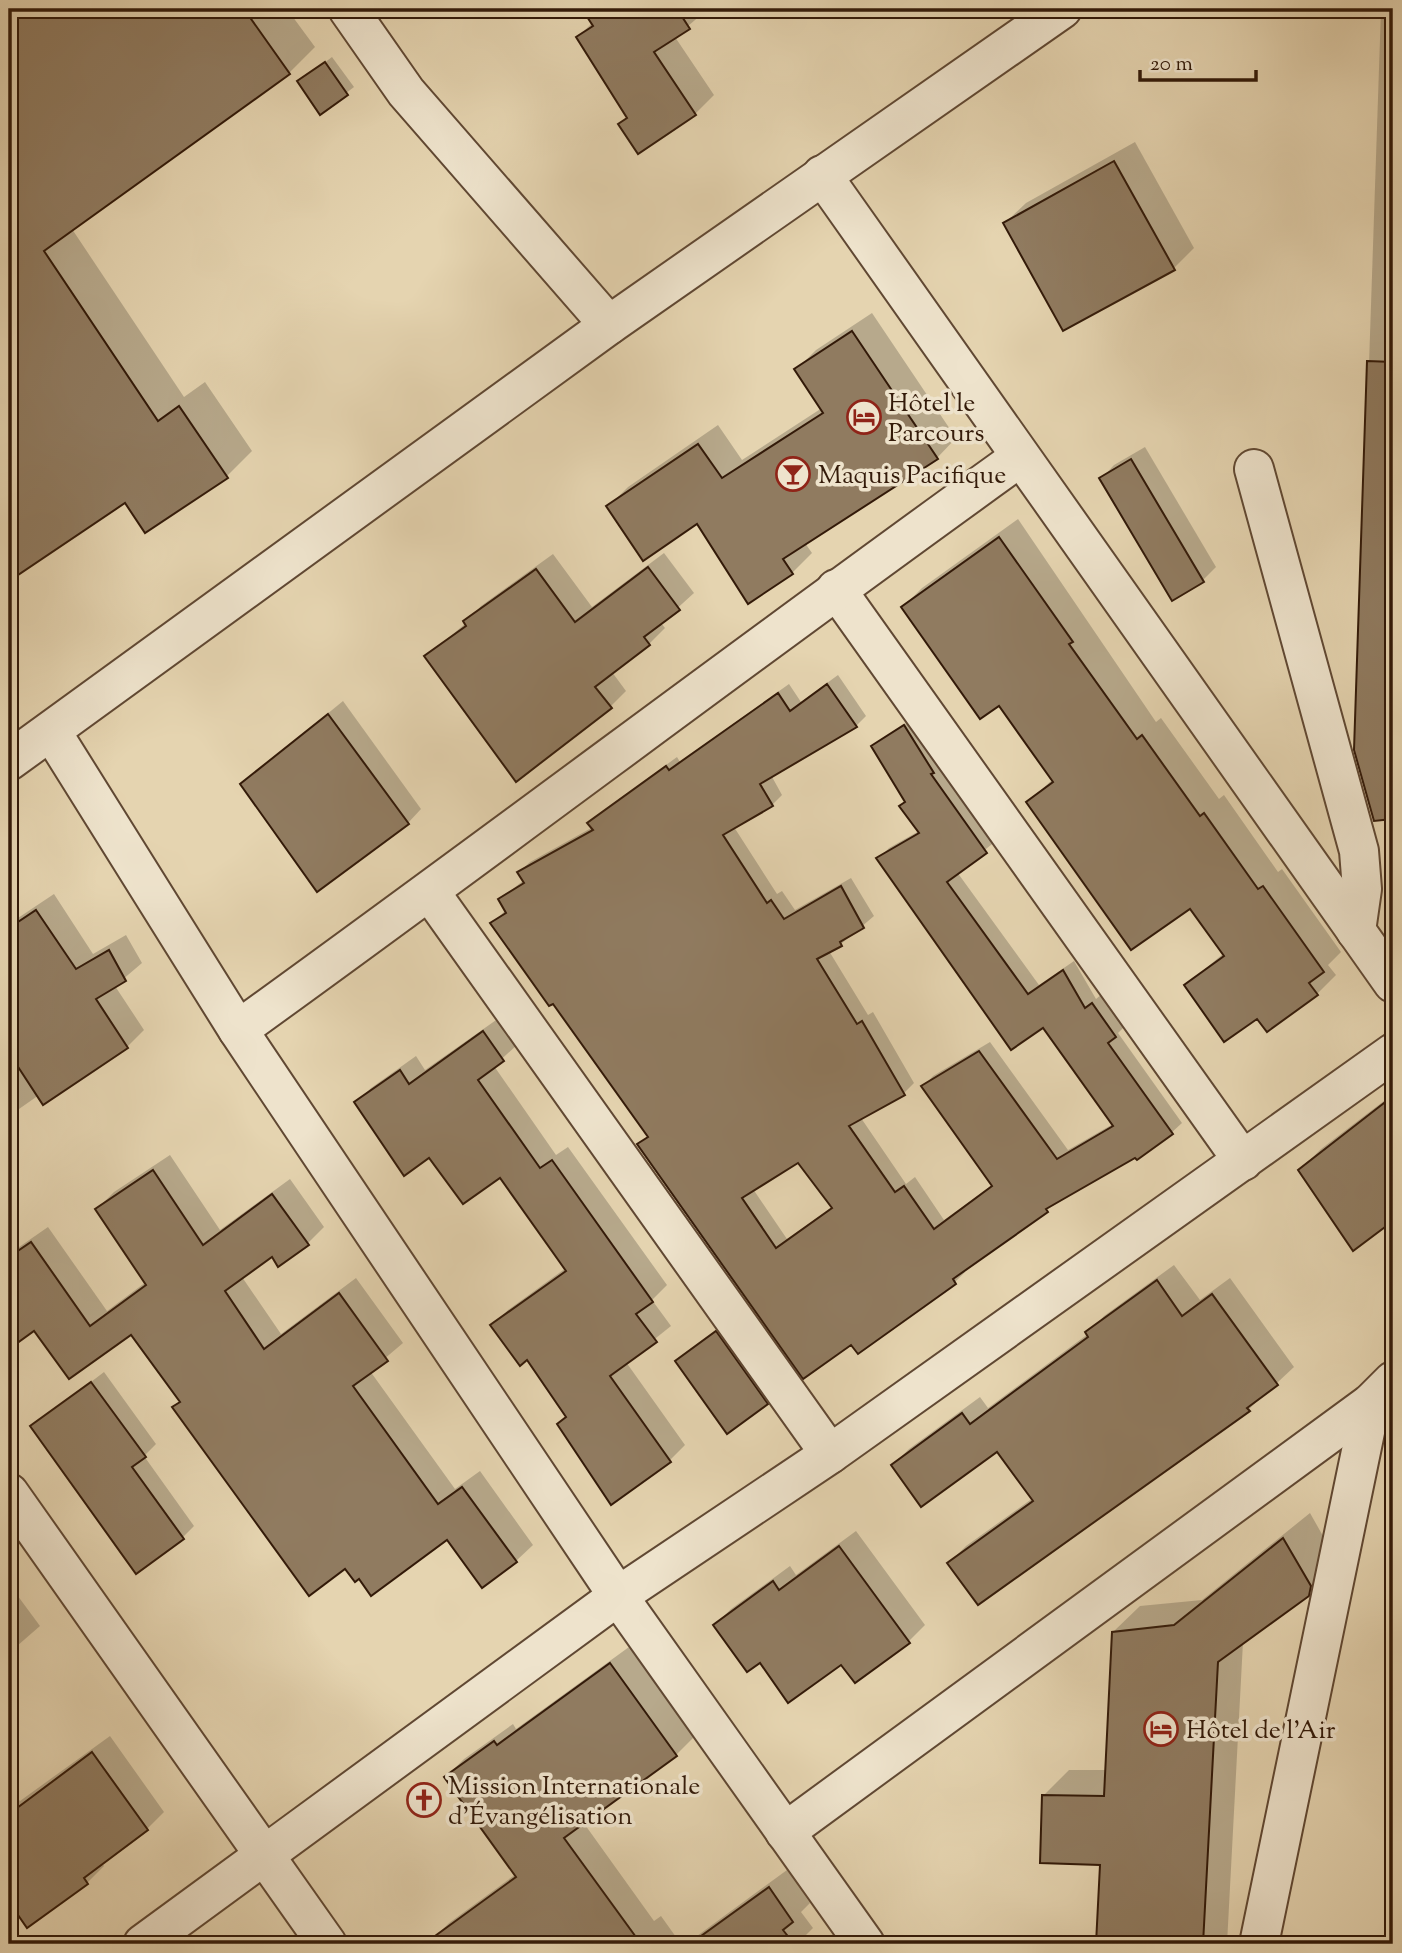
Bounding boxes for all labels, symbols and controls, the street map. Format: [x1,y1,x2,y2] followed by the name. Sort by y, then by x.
[1140,38,1255,82] scale bar
[1150,50,1193,80] text: 20 m
[888,386,985,453] place label: Hôtel le Parcours
[845,398,883,436] hotel icon: Hôtel le Parcours
[774,455,812,493] bar icon: Maquis Pacifique
[818,458,1006,495] place label: Maquis Pacifique
[1142,1710,1180,1748] hotel icon: Hôtel de l'Air
[1186,1713,1336,1750] place label: Hôtel de l'Air
[448,1769,700,1836] place label: Mission Internationale d'Évangélisation
[405,1781,443,1819] church icon: Mission Internationale d'Évangélisation

